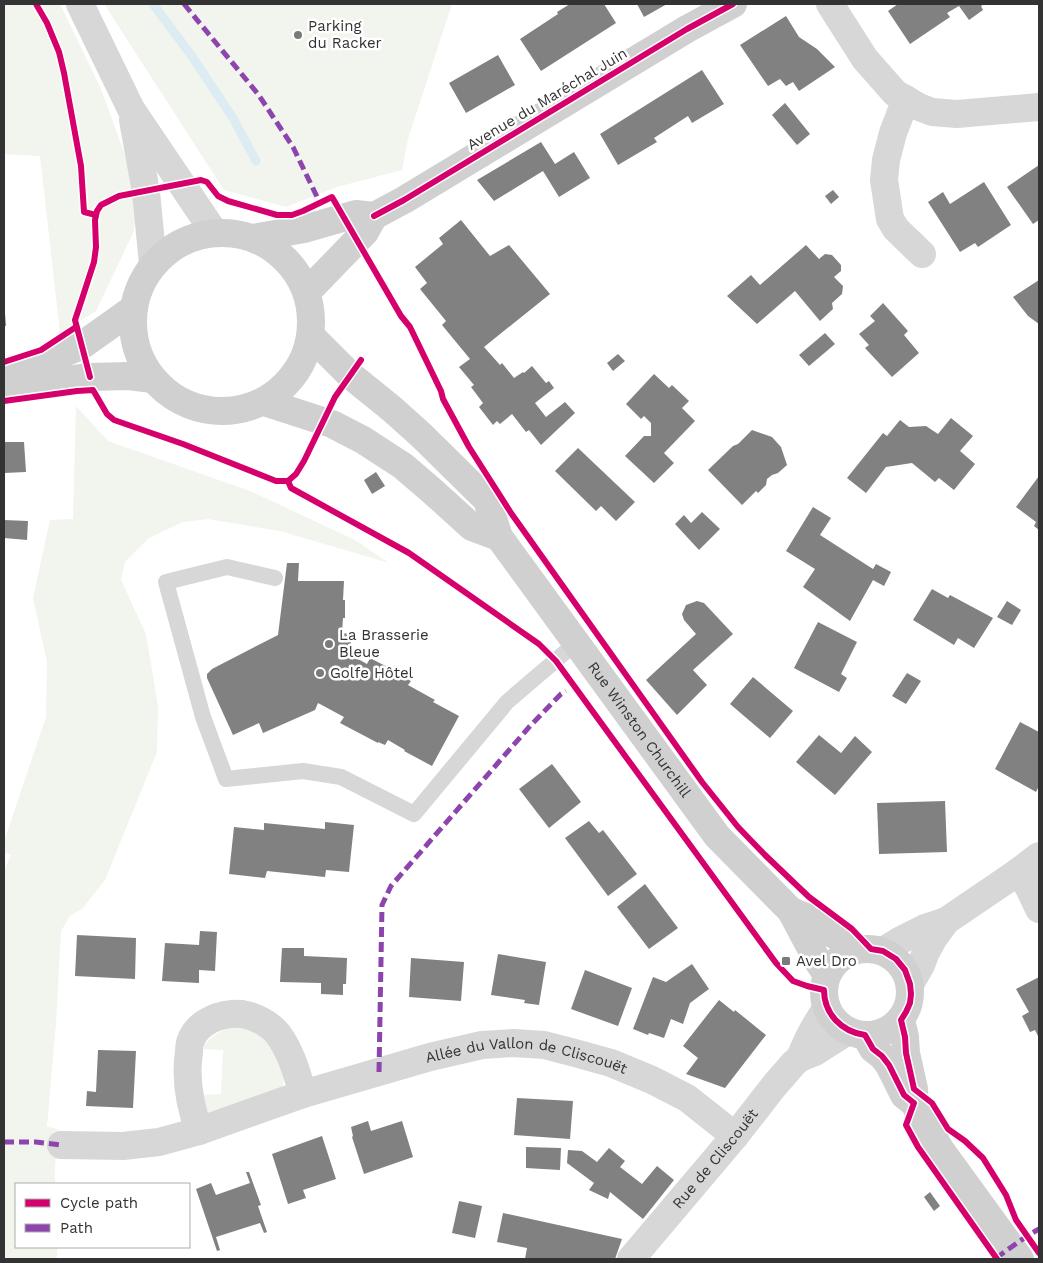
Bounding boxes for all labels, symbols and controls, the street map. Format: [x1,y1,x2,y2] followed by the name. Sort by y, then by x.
[308,17,382,52] place label: Parking du Racker
[292,29,304,41] marker: Parking du Racker
[464,44,630,154] street label: Avenue du Maréchal Juin
[339,626,429,661] place label: La Brasserie Bleue
[323,638,335,650] marker: La Brasserie Bleue
[584,658,695,801] street label: Rue Winston Churchill
[330,664,414,682] place label: Golfe Hôtel
[314,667,326,679] marker: Golfe Hôtel
[796,952,857,970] place label: Avel Dro
[780,955,792,967] marker: Avel Dro
[424,1034,631,1078] street label: Allée du Vallon de Cliscouët
[669,1105,762,1212] street label: Rue de Cliscouët
[15,1183,190,1248] legend
[60,1194,138,1212] text: Cycle path
[60,1219,93,1237] text: Path

